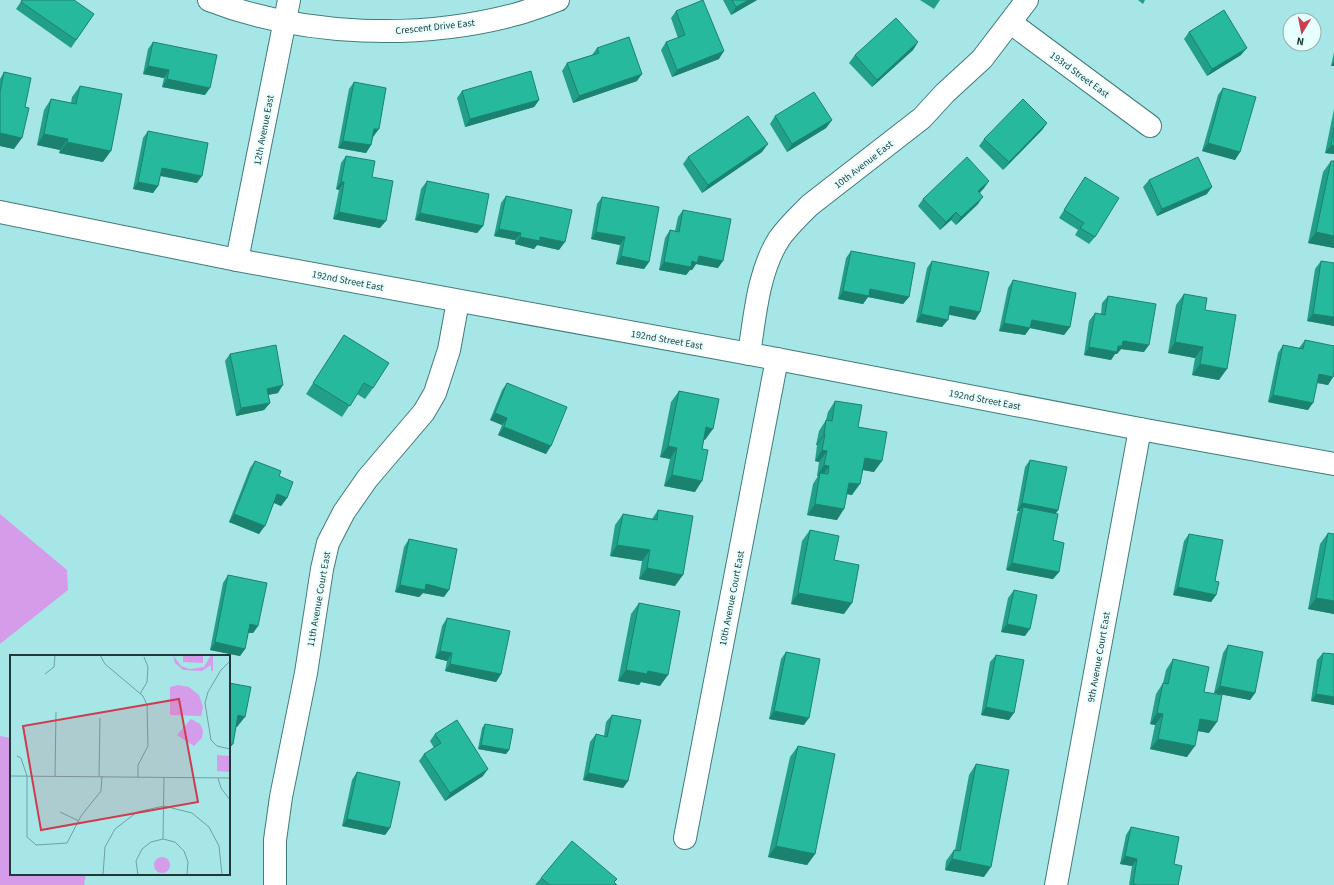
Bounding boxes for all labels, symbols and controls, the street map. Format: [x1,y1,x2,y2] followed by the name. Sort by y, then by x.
[1282,12,1322,52] north arrow
[395,16,476,38] street label: Crescent Drive East
[1295,33,1305,49] text: N
[1047,48,1113,102] street label: 193rd Street East
[250,93,278,167] street label: 12th Avenue East
[831,137,896,192] street label: 10th Avenue East
[311,267,385,295] street label: 192nd Street East
[630,327,704,353] street label: 192nd Street East
[948,386,1022,414] street label: 192nd Street East
[716,549,748,647] street label: 10th Avenue Court East
[304,550,334,648] street label: 11th Avenue Court East
[1084,610,1114,704] street label: 9th Avenue Court East
[10,655,230,875] inset map

